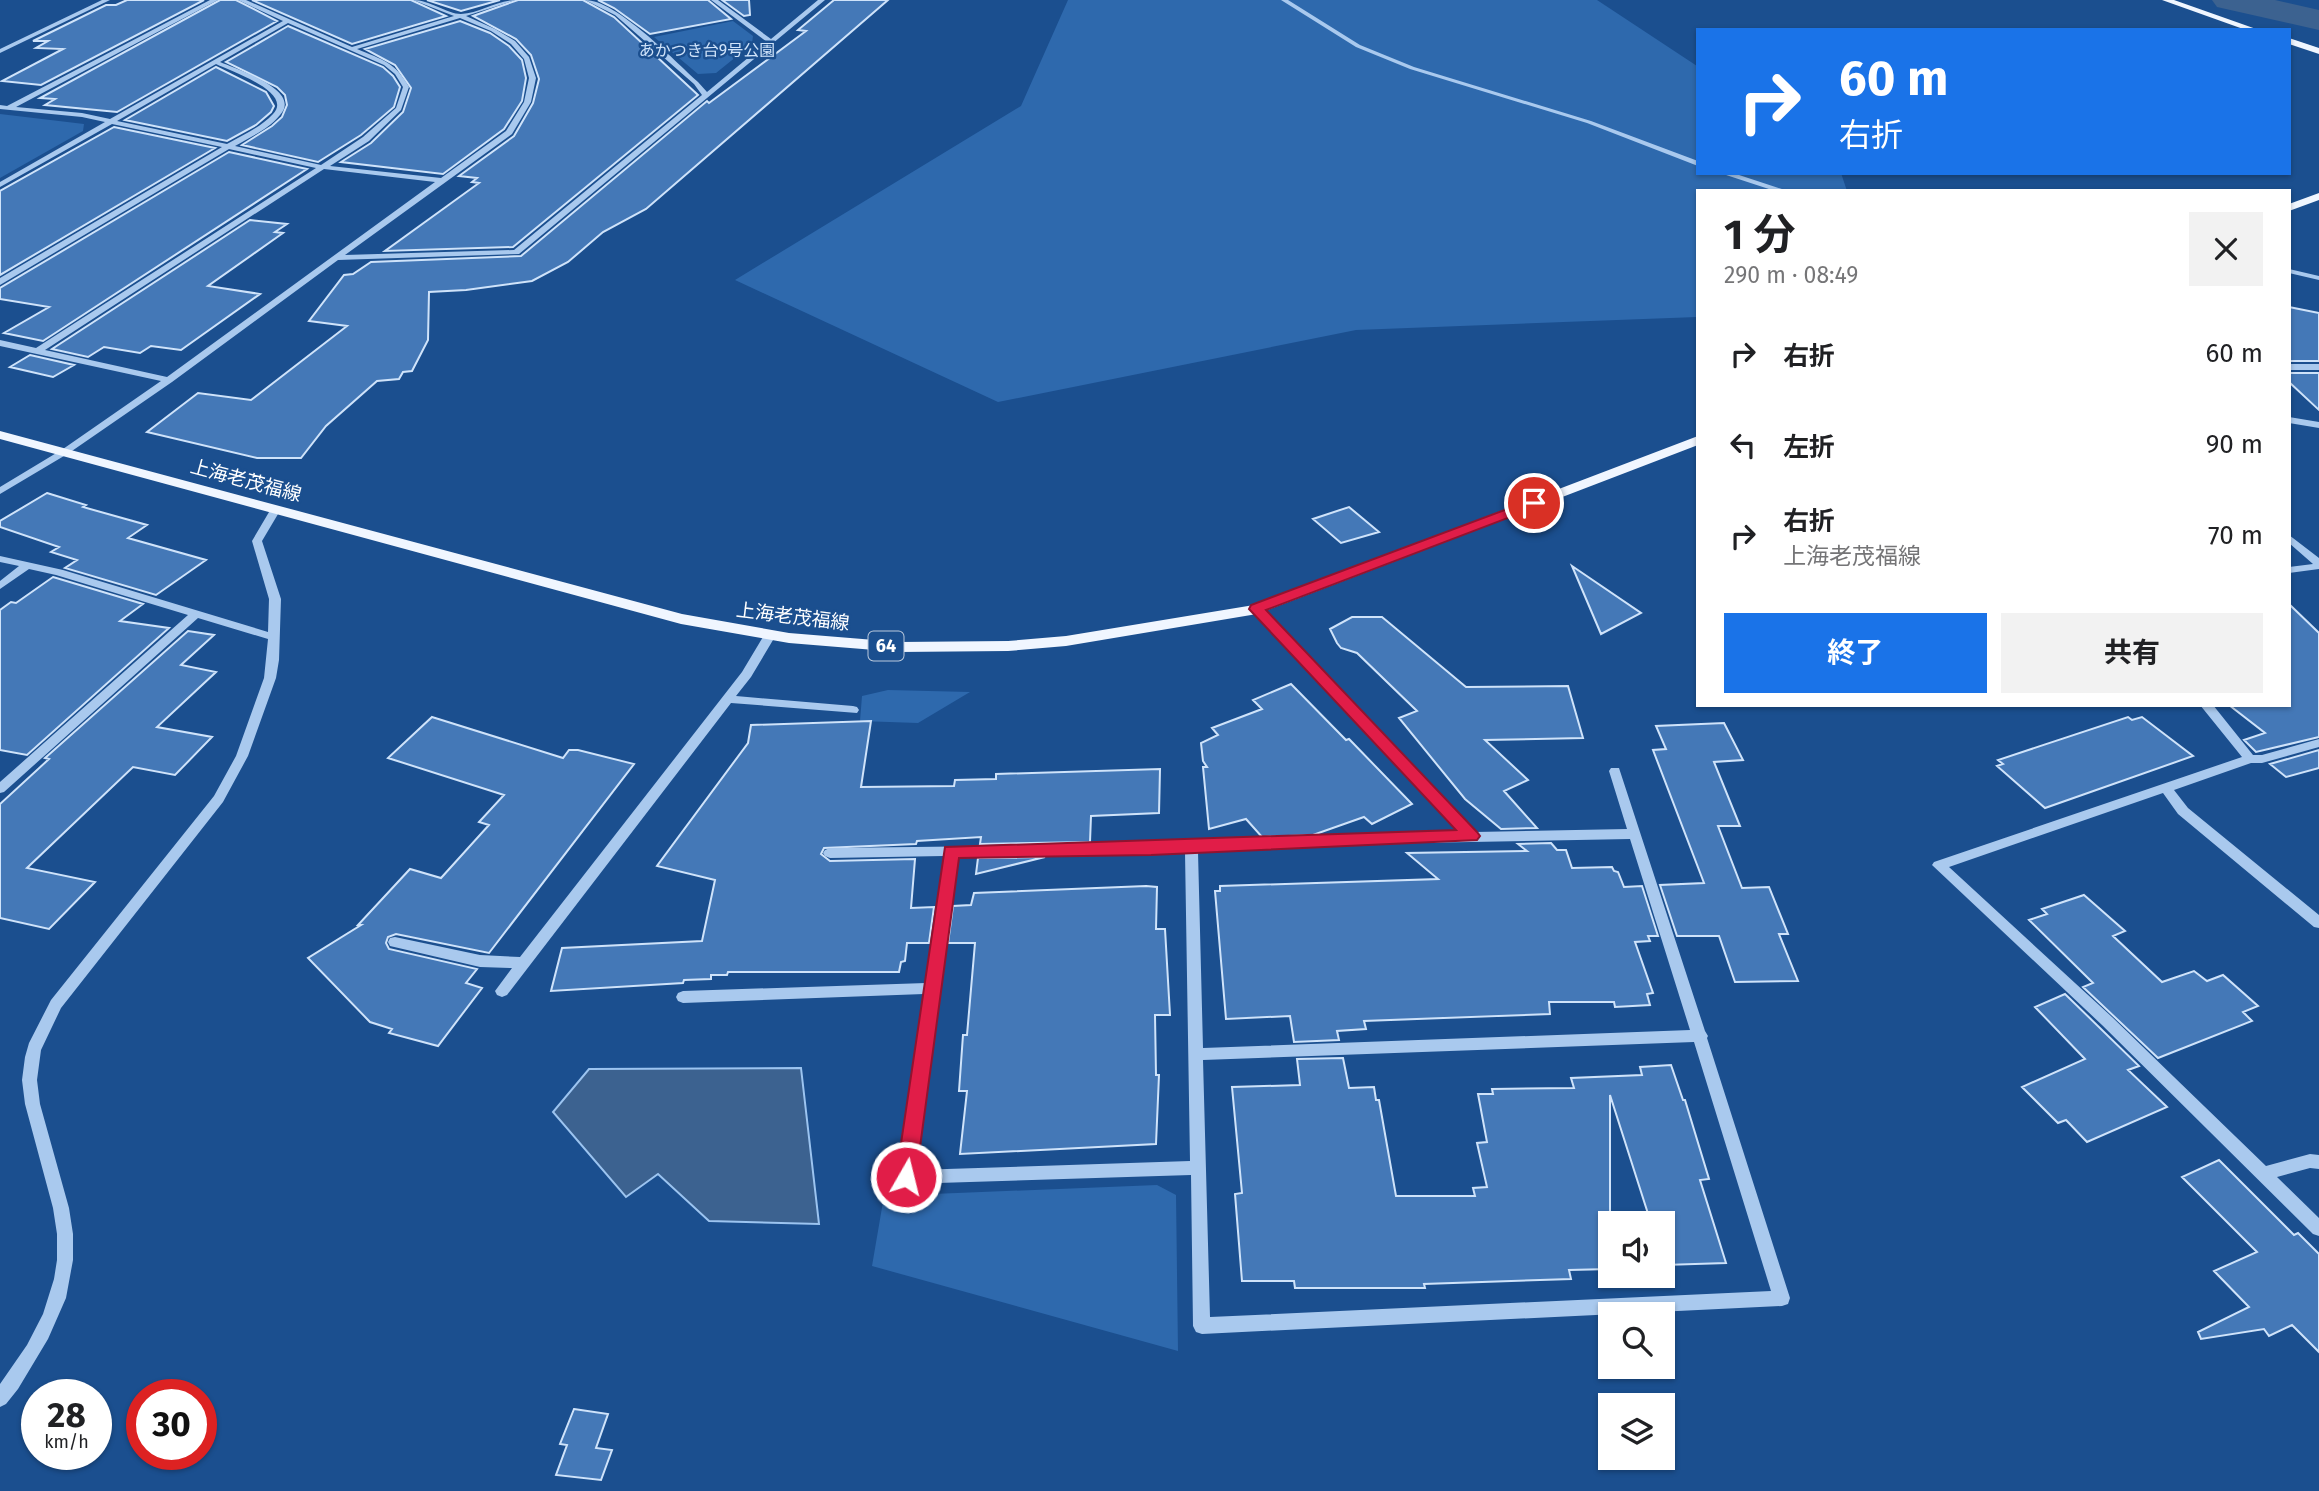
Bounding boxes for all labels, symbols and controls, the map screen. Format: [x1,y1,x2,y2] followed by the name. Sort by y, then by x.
[639,41,775,60] park label: あかつき台9号公園
[1839,49,1948,108] text: 60 m
[1724,56,1815,147] icon: right
[1839,116,1903,154] text: 右折
[1724,210,1795,260] text: 1 分
[2189,212,2263,286] button: close
[1724,261,1858,289] text: 290 m · 08:49
[1724,335,1762,373] icon: right
[2205,338,2263,369] text: 60 m
[1783,341,1835,372] text: 右折
[1724,426,1762,464] icon: left
[2206,429,2263,460] text: 90 m
[1783,432,1835,463] text: 左折
[188,455,304,506] street label: 上海老茂福線
[1504,473,1564,533] pin
[1515,484,1553,522] icon: arrive
[1783,506,1835,537] text: 右折
[1724,517,1762,555] icon: right
[2208,520,2263,551] text: 70 m
[1783,542,1921,570] text: 上海老茂福線
[735,598,851,635] street label: 上海老茂福線
[1724,613,1987,693] button: 終了
[2001,613,2263,693] button: 共有
[868,632,903,660] road number: 64
[869,1140,943,1214] position arrow
[1598,1211,1675,1470] map controls
[1598,1211,1675,1288] button: sound
[1598,1302,1675,1379] button: search
[126,1379,217,1470] speed limit sign: 30
[1598,1393,1675,1470] button: layers
[47,1394,86,1436] text: 28
[44,1431,89,1453] text: km/h

